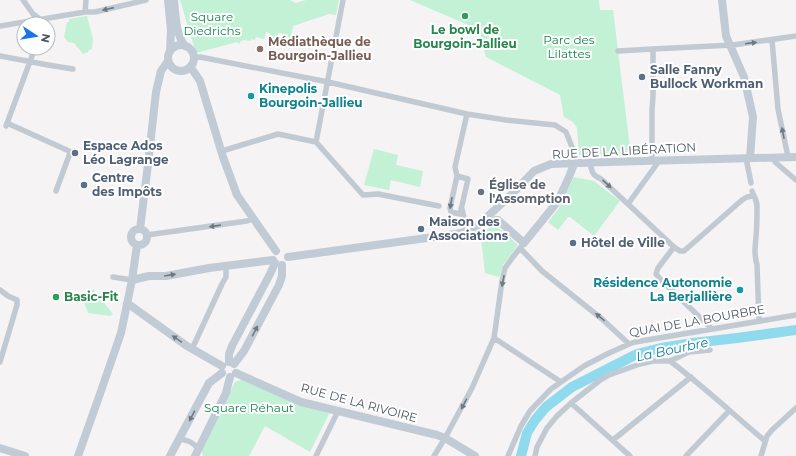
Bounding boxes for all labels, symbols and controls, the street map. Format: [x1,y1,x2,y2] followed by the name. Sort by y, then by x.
[101,6,114,12] one-way arrow
[183,9,241,38] park label: Square Diedrichs
[460,11,470,21] marker: Le bowl de Bourgoin-Jallieu
[16,16,56,56] north arrow
[413,22,517,51] place label: Le bowl de Bourgoin-Jallieu
[38,32,54,44] text: N
[543,32,595,61] park label: Parc des Lilattes
[268,34,371,63] place label: Médiathèque de Bourgoin-Jallieu
[745,40,757,46] one-way arrow
[255,44,265,54] marker: Médiathèque de Bourgoin-Jallieu
[650,62,763,91] place label: Salle Fanny Bullock Workman
[637,72,647,82] marker: Salle Fanny Bullock Workman
[259,81,362,110] place label: Kinepolis Bourgoin-Jallieu
[246,91,256,101] marker: Kinepolis Bourgoin-Jallieu
[779,127,785,139] one-way arrow
[83,138,169,167] place label: Espace Ados Léo Lagrange
[552,139,696,162] street label: RUE DE LA LIBÉRATION
[70,148,80,158] marker: Espace Ados Léo Lagrange
[92,170,163,199] place label: Centre des Impôts
[489,177,570,206] place label: Église de l'Assomption
[79,180,89,190] marker: Centre des Impôts
[602,180,612,189] one-way arrow
[476,187,486,197] marker: Église de l'Assomption
[448,196,454,209] one-way arrow
[428,214,509,243] place label: Maison des Associations
[209,223,221,229] one-way arrow
[416,224,426,234] marker: Maison des Associations
[581,235,665,250] place label: Hôtel de Ville
[568,238,578,248] marker: Hôtel de Ville
[164,272,176,278] one-way arrow
[499,275,505,288] one-way arrow
[593,275,732,304] place label: Résidence Autonomie La Berjallière
[735,285,745,295] marker: Résidence Autonomie La Berjallière
[64,289,119,304] place label: Basic-Fit
[51,292,61,302] marker: Basic-Fit
[628,301,766,340] street label: QUAI DE LA BOURBRE
[595,313,606,322] one-way arrow
[251,325,258,337] one-way arrow
[634,334,710,364] water label: La Bourbre
[172,335,182,343] one-way arrow
[299,380,419,425] street label: RUE DE LA RIVOIRE
[460,398,467,410] one-way arrow
[204,400,294,415] park label: Square Réhaut
[189,410,195,421] one-way arrow

